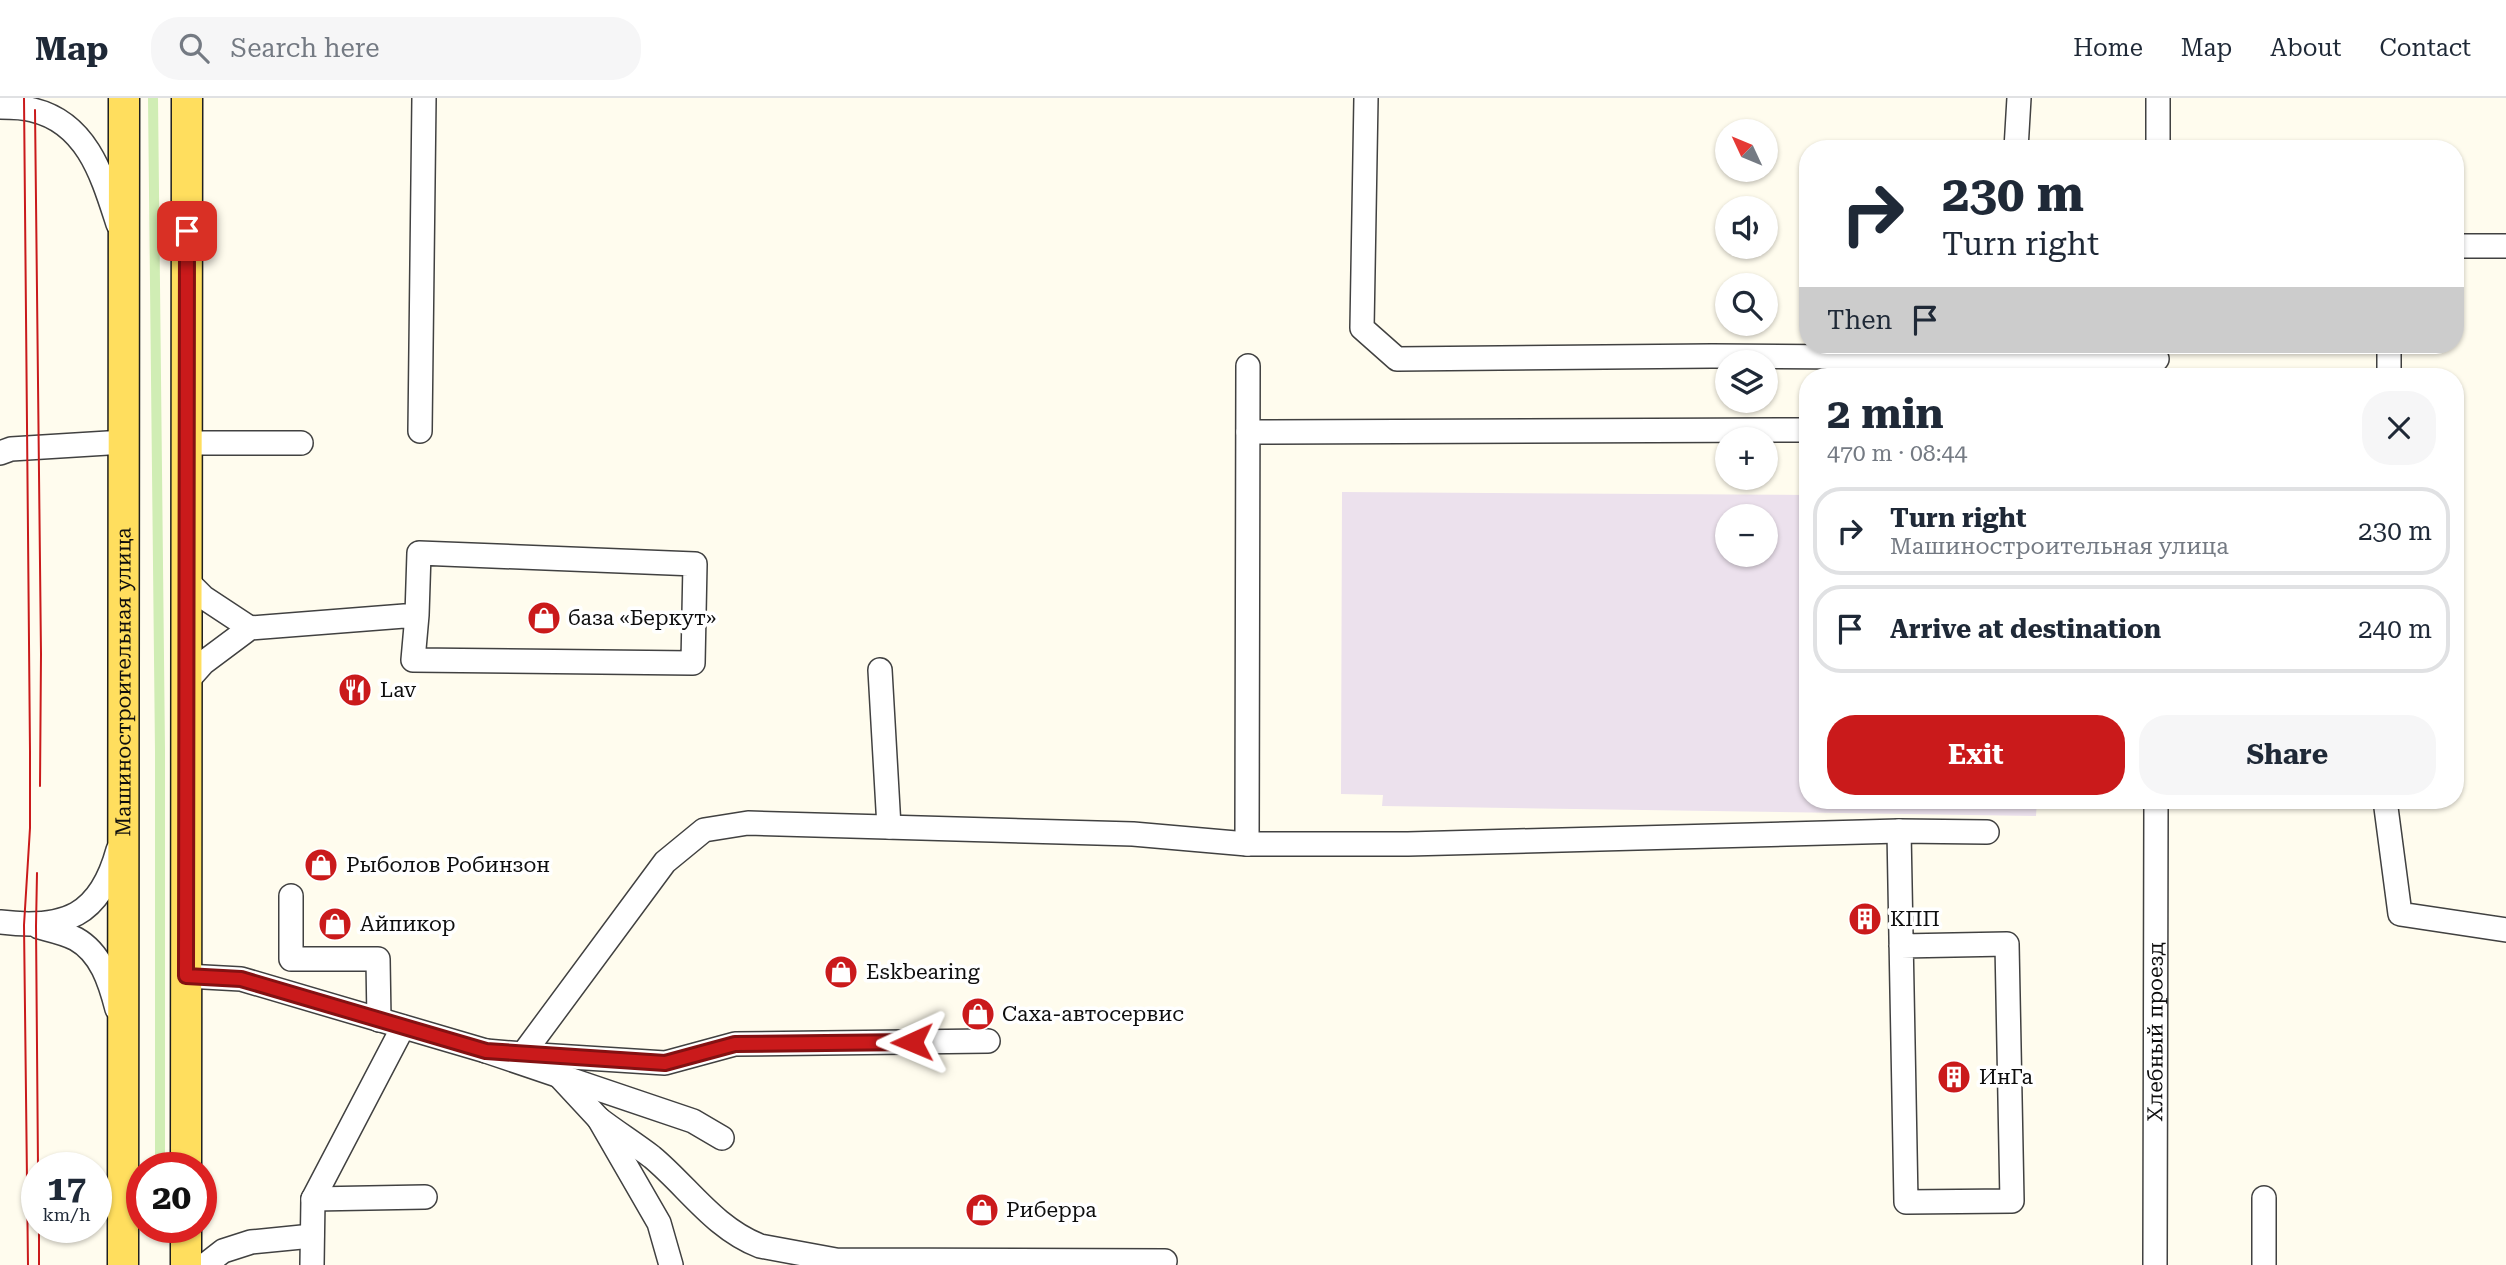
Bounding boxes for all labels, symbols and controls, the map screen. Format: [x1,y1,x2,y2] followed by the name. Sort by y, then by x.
[151,17,641,80] search box
[35,29,109,68] text: Map
[175,29,213,67] icon: search
[231,33,380,63] text: Search here
[2073,34,2143,62] text: Home
[2181,34,2232,62] text: Map
[2270,34,2341,62] text: About
[2379,34,2471,62] text: Contact
[1715,119,1778,182] north arrow
[1715,119,1778,567] map controls
[1942,166,2084,223] text: 230 m
[1827,168,1918,259] icon: right
[1715,196,1778,259] button: sound
[157,201,217,261] pin
[168,212,206,250] icon: arrive
[1942,225,2099,263] text: Turn right
[1715,273,1778,336] button: search
[1906,301,1944,339] icon: arrive
[1827,305,1892,335] text: Then
[1715,350,1778,413] button: layers
[1827,389,1944,438] text: 2 min
[2362,391,2436,465] button: close
[1715,427,1778,490] button: +
[1827,440,1967,467] text: 470 m · 08:44
[1890,503,2026,533] text: Turn right
[1715,504,1778,567] button: −
[1831,512,1869,550] icon: right
[2358,516,2432,546] text: 230 m
[111,527,136,837] street label: Машиностроительная улица
[1890,533,2229,560] text: Машиностроительная улица
[525,599,563,637] shop icon: база «Беркут»
[568,606,716,630] place label: база «Беркут»
[1831,610,1869,648] icon: arrive
[1890,614,2161,644] text: Arrive at destination
[2358,614,2432,644] text: 240 m
[336,671,374,709] restaurant icon: Lav
[380,678,417,702] place label: Lav
[1827,715,2125,795] button: Exit
[2139,715,2436,795] button: Share
[302,846,340,884] shop icon: Рыболов Робинзон
[346,853,550,877] place label: Рыболов Робинзон
[1846,900,1884,938] building icon: КПП
[316,905,354,943] shop icon: Айпикор
[1890,907,1940,931] place label: КПП
[360,912,456,936] place label: Айпикор
[2143,942,2168,1122] street label: Хлебный проезд
[822,953,860,991] shop icon: Eskbearing
[866,960,980,984] place label: Eskbearing
[959,995,997,1033] shop icon: Саха-автосервис
[1002,1002,1184,1026] place label: Саха-автосервис
[875,1005,949,1079] position arrow
[1935,1058,1973,1096] building icon: ИнГа
[1979,1065,2034,1089] place label: ИнГа
[126,1152,217,1243] speed limit sign: 20
[47,1168,86,1209] text: 17
[963,1191,1001,1229] shop icon: Риберра
[1006,1198,1097,1222] place label: Риберра
[42,1204,91,1225] text: km/h

